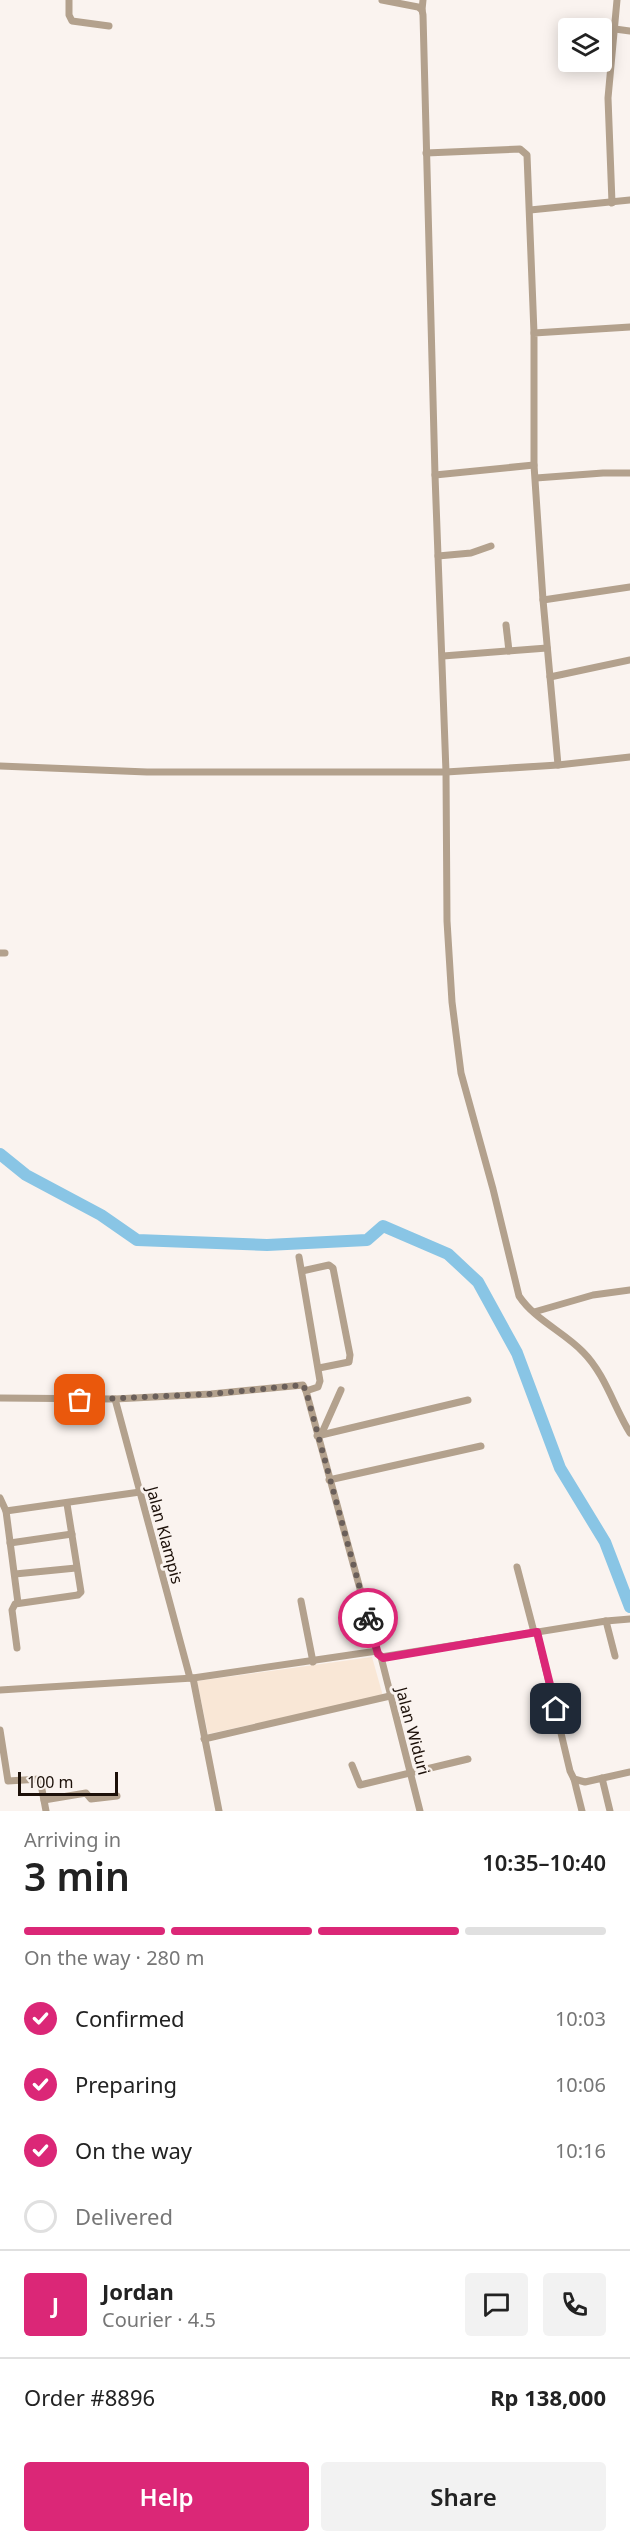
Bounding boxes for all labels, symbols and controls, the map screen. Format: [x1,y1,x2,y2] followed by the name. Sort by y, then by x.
[558,18,612,72] map controls
[558,18,612,72] button: layers
[54,1374,105,1425] pin
[63,1383,96,1416] icon: bag
[141,1482,189,1586] street label: Jalan Klampis
[338,1588,398,1648] courier
[352,1602,385,1635] icon: bike
[390,1683,435,1777] street label: Jalan Widuri
[530,1683,581,1734] pin
[539,1692,572,1725] icon: home
[18,1769,118,1796] scale bar
[27,1771,74,1793] text: 100 m
[24,1826,121,1853] text: Arriving in
[482,1847,606,1877] text: 10:35–10:40
[24,1849,130,1902] text: 3 min
[24,1944,204,1971] text: On the way · 280 m
[24,2002,57,2035] icon: check
[75,2003,185,2033] text: Confirmed
[555,2005,606,2032] text: 10:03
[24,2068,57,2101] icon: check
[75,2069,177,2099] text: Preparing
[555,2071,606,2098] text: 10:06
[24,2134,57,2167] icon: check
[75,2135,192,2165] text: On the way
[555,2137,606,2164] text: 10:16
[75,2201,173,2231] text: Delivered
[465,2273,528,2336] button: chat
[543,2273,606,2336] button: phone
[102,2276,174,2306] text: Jordan
[52,2289,59,2319] text: J
[102,2306,216,2333] text: Courier · 4.5
[24,2382,155,2412] text: Order #8896
[490,2382,606,2412] text: Rp 138,000
[24,2462,309,2531] button: Help
[321,2462,606,2531] button: Share

